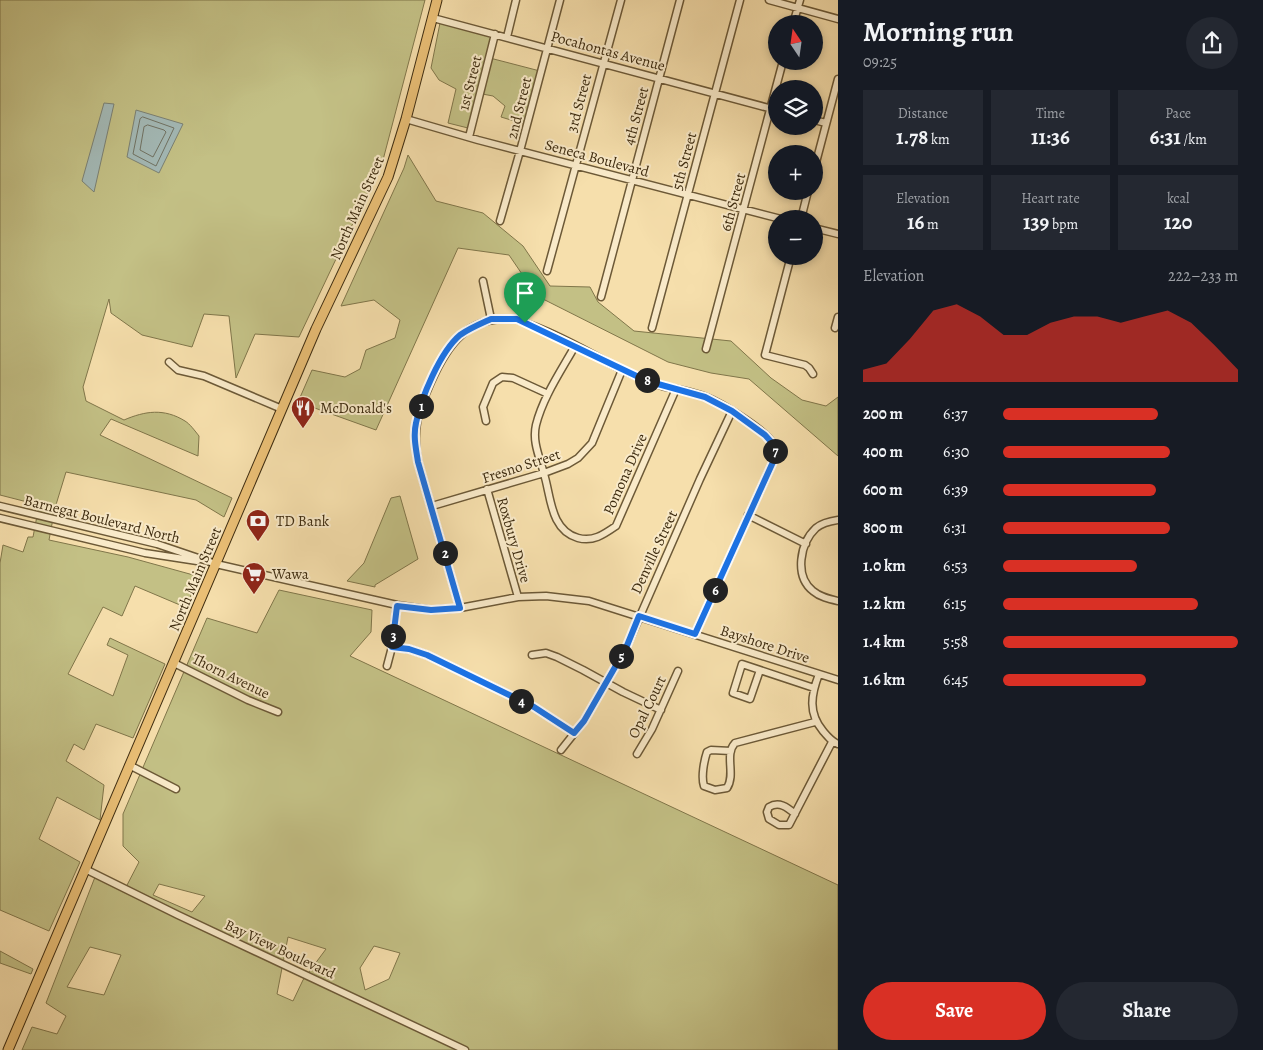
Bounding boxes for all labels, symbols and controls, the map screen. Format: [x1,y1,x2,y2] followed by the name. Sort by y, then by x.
[863,13,1013,51] text: Morning run
[768,15,822,70] north arrow
[768,15,823,265] map controls
[1186,17,1238,69] button: share
[549,26,668,76] street label: Pocahontas Avenue
[863,51,897,73] text: 09:25
[454,53,486,113] street label: 1st Street
[562,72,596,134] street label: 3rd Street
[502,75,536,141] street label: 2nd Street
[768,80,823,135] button: layers
[619,85,653,147] street label: 4th Street
[898,104,948,123] text: Distance
[1036,104,1065,123] text: Time
[1165,104,1191,123] text: Pace
[896,123,928,151] text: 1.78
[1031,123,1070,151] text: 11:36
[1149,123,1181,151] text: 6:31
[667,130,701,192] street label: 5th Street
[928,130,950,149] text: km
[1181,130,1207,149] text: /km
[543,134,652,182] street label: Seneca Boulevard
[768,145,823,200] button: +
[325,153,389,263] street label: North Main Street
[716,171,750,233] street label: 6th Street
[896,189,950,208] text: Elevation
[1021,189,1080,208] text: Heart rate
[1167,189,1189,208] text: kcal
[907,208,924,236] text: 16
[1023,208,1049,236] text: 139
[1164,208,1192,236] text: 120
[768,210,823,265] button: −
[924,215,939,234] text: m
[1049,215,1078,234] text: bpm
[863,265,924,287] text: Elevation
[1168,265,1238,287] text: 222–233 m
[504,272,546,323] pin
[511,279,539,307] icon: arrive
[634,368,660,392] pin: 8
[644,371,651,390] text: 8
[408,394,434,418] pin: 1
[290,395,316,429] restaurant icon: McDonald's
[419,397,424,416] text: 1
[320,398,392,418] place label: McDonald's
[863,403,903,425] text: 200 m
[943,403,968,425] text: 6:37
[598,430,652,518] street label: Pomona Drive
[762,438,788,464] pin: 7
[863,441,903,463] text: 400 m
[943,441,969,463] text: 6:30
[773,442,778,461] text: 7
[479,444,563,488] street label: Fresno Street
[863,479,903,501] text: 600 m
[943,479,968,501] text: 6:39
[22,490,182,548] street label: Barnegat Boulevard North
[492,495,536,585] street label: Roxbury Drive
[626,507,682,597] street label: Denville Street
[245,508,271,542] bank icon: TD Bank
[276,511,330,531] place label: TD Bank
[863,517,903,539] text: 800 m
[943,517,966,539] text: 6:31
[164,524,226,634] street label: North Main Street
[432,540,458,566] pin: 2
[442,544,449,563] text: 2
[863,555,906,577] text: 1.0 km
[943,555,968,577] text: 6:53
[241,561,267,595] supermarket icon: Wawa
[271,564,309,584] place label: Wawa
[702,578,728,602] pin: 6
[712,581,719,600] text: 6
[863,593,905,615] text: 1.2 km
[943,593,967,615] text: 6:15
[718,620,812,668] street label: Bayshore Drive
[380,624,406,648] pin: 3
[390,627,397,646] text: 3
[863,631,905,653] text: 1.4 km
[943,631,968,653] text: 5:58
[608,644,634,668] pin: 5
[619,647,624,666] text: 5
[189,649,273,704] street label: Thorn Avenue
[863,669,905,691] text: 1.6 km
[943,669,968,691] text: 6:45
[623,672,671,742] street label: Opal Court
[508,688,534,714] pin: 4
[518,692,525,711] text: 4
[221,915,340,984] street label: Bay View Boulevard
[863,982,1046,1040] button: Save
[1056,982,1238,1040] button: Share

